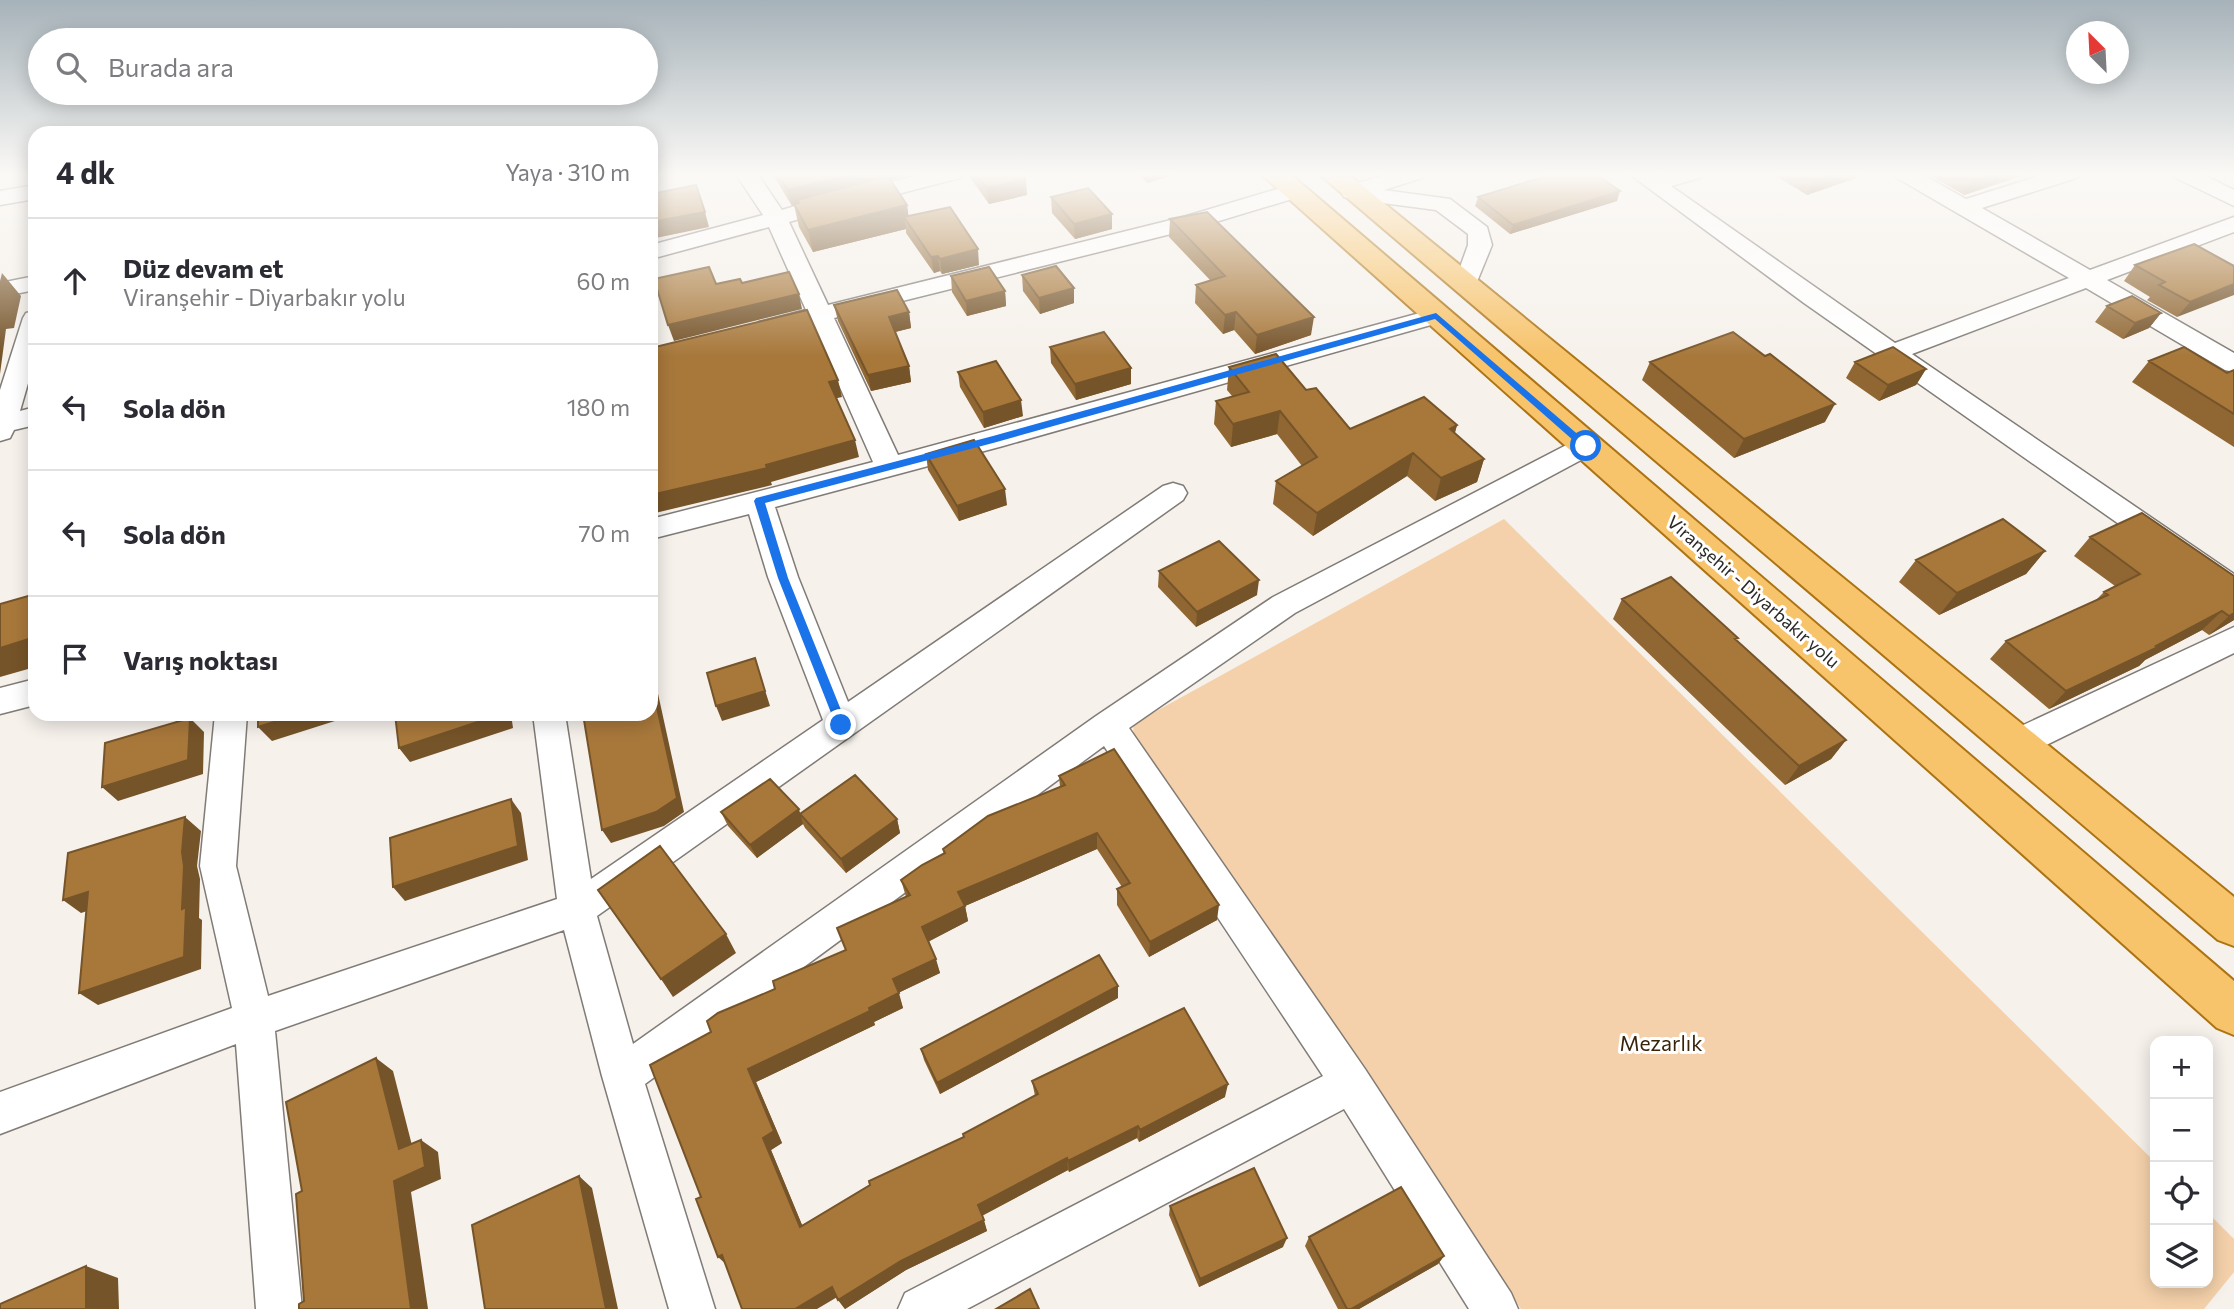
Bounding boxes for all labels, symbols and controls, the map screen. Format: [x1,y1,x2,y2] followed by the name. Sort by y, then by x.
[2066,21,2129,84] north arrow
[28,28,658,105] search box
[52,48,90,86] icon: search
[108,51,234,82] text: Burada ara
[56,153,115,190] text: 4 dk
[505,158,630,186] text: Yaya · 310 m
[123,252,284,283] text: Düz devam et
[56,262,94,300] icon: ahead
[577,267,630,295] text: 60 m
[123,283,406,311] text: Viranşehir - Diyarbakır yolu
[56,388,94,426] icon: left
[123,392,226,423] text: Sola dön
[567,393,630,421] text: 180 m
[1570,430,1601,461] route start
[1663,510,1844,672] street label: Viranşehir - Diyarbakır yolu
[56,514,94,552] icon: left
[123,518,226,549] text: Sola dön
[578,519,630,547] text: 70 m
[56,640,94,678] icon: arrive
[123,644,278,675] text: Varış noktası
[825,709,856,740] route end
[1619,1030,1703,1055] park label: Mezarlık
[2150,1036,2213,1288] map controls
[2150,1036,2213,1099] button: +
[2150,1099,2213,1162] button: −
[2150,1162,2213,1225] button: locate
[2150,1225,2213,1288] button: layers

